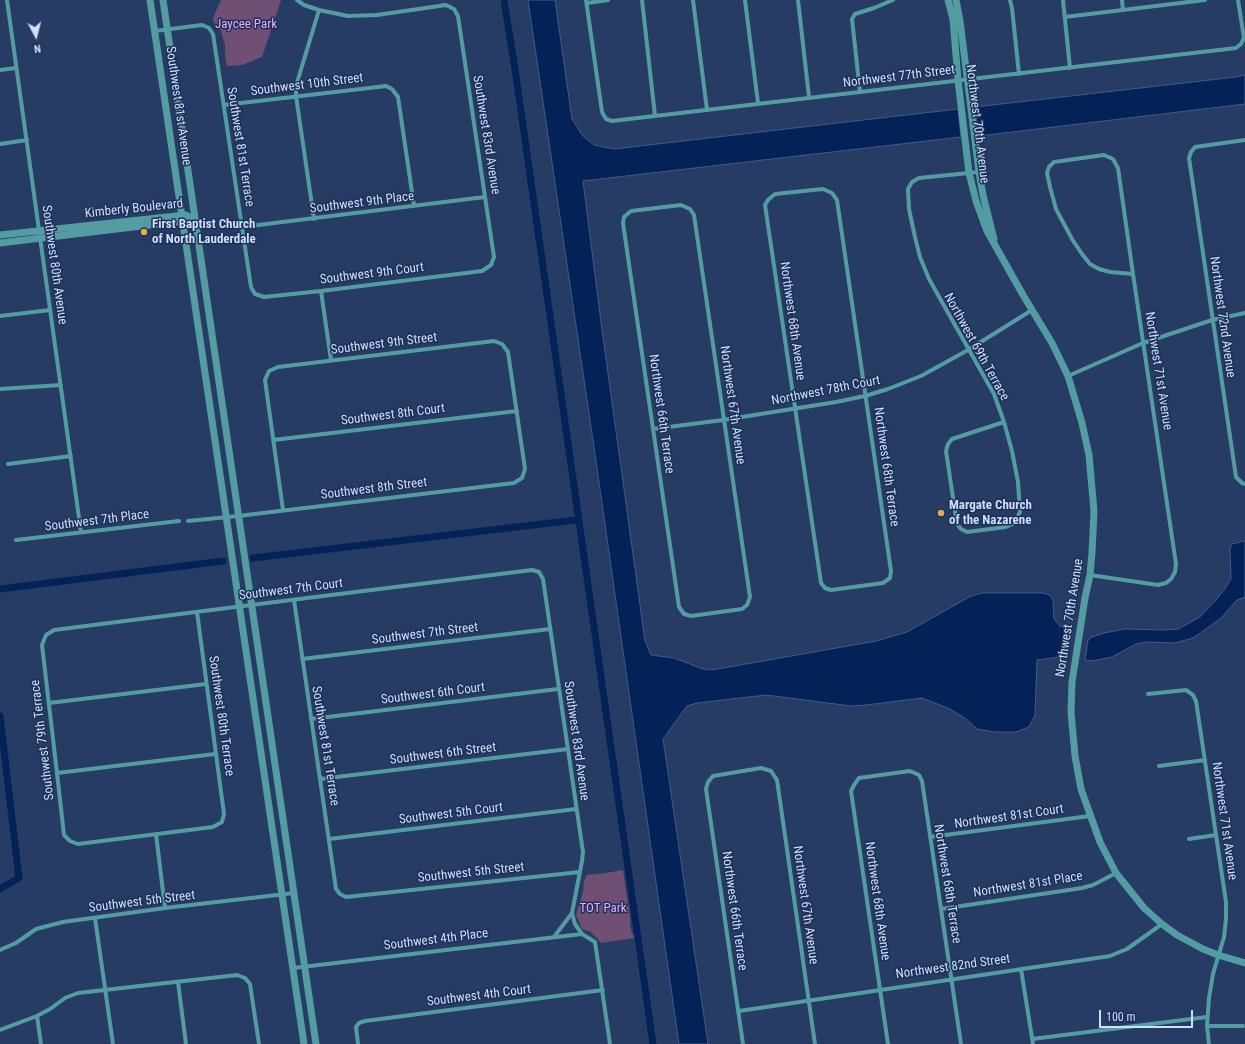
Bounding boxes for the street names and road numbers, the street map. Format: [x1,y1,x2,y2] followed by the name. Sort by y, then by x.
[162,46,194,166] street label: Southwest 81st Avenue
[842,62,956,92] street label: Northwest 77th Street
[962,64,992,184] street label: Northwest 70th Avenue
[250,70,364,100] street label: Southwest 10th Street
[469,74,503,196] street label: Southwest 83rd Avenue
[223,86,257,208] street label: Southwest 81st Terrace
[309,189,415,217] street label: Southwest 9th Place
[84,196,184,222] street label: Kimberly Boulevard
[38,204,70,326] street label: Southwest 80th Avenue
[1206,255,1238,379] street label: Northwest 72nd Avenue
[319,260,425,288] street label: Southwest 9th Court
[776,261,808,381] street label: Northwest 68th Avenue
[940,291,1012,403] street label: Northwest 69th Terrace
[1141,311,1175,431] street label: Northwest 71st Avenue
[330,330,438,358] street label: Southwest 9th Street
[716,345,748,465] street label: Northwest 67th Avenue
[645,353,677,475] street label: Northwest 66th Terrace
[770,373,882,409] street label: Northwest 78th Court
[340,401,446,429] street label: Southwest 8th Court
[870,406,902,528] street label: Northwest 68th Terrace
[320,475,428,503] street label: Southwest 8th Street
[44,507,150,535] street label: Southwest 7th Place
[1053,558,1087,678] street label: Northwest 70th Avenue
[238,576,344,604] street label: Southwest 7th Court
[371,620,479,648] street label: Southwest 7th Street
[205,655,237,777] street label: Southwest 80th Terrace
[28,679,58,801] street label: Southwest 79th Terrace
[380,680,486,708] street label: Southwest 6th Court
[560,680,592,802] street label: Southwest 83rd Avenue
[308,685,342,807] street label: Southwest 81st Terrace
[389,740,497,768] street label: Southwest 6th Street
[1208,761,1240,881] street label: Northwest 71st Avenue
[398,800,504,828] street label: Southwest 5th Court
[953,802,1065,832] street label: Northwest 81st Court
[930,823,964,945] street label: Northwest 68th Terrace
[861,841,893,961] street label: Northwest 68th Avenue
[789,845,821,965] street label: Northwest 67th Avenue
[718,850,750,972] street label: Northwest 66th Terrace
[417,860,525,886] street label: Southwest 5th Street
[972,869,1084,901] street label: Northwest 81st Place
[88,888,196,916] street label: Southwest 5th Street
[383,926,489,954] street label: Southwest 4th Place
[895,951,1011,983] street label: Northwest 82nd Street
[426,982,532,1010] street label: Southwest 4th Court

